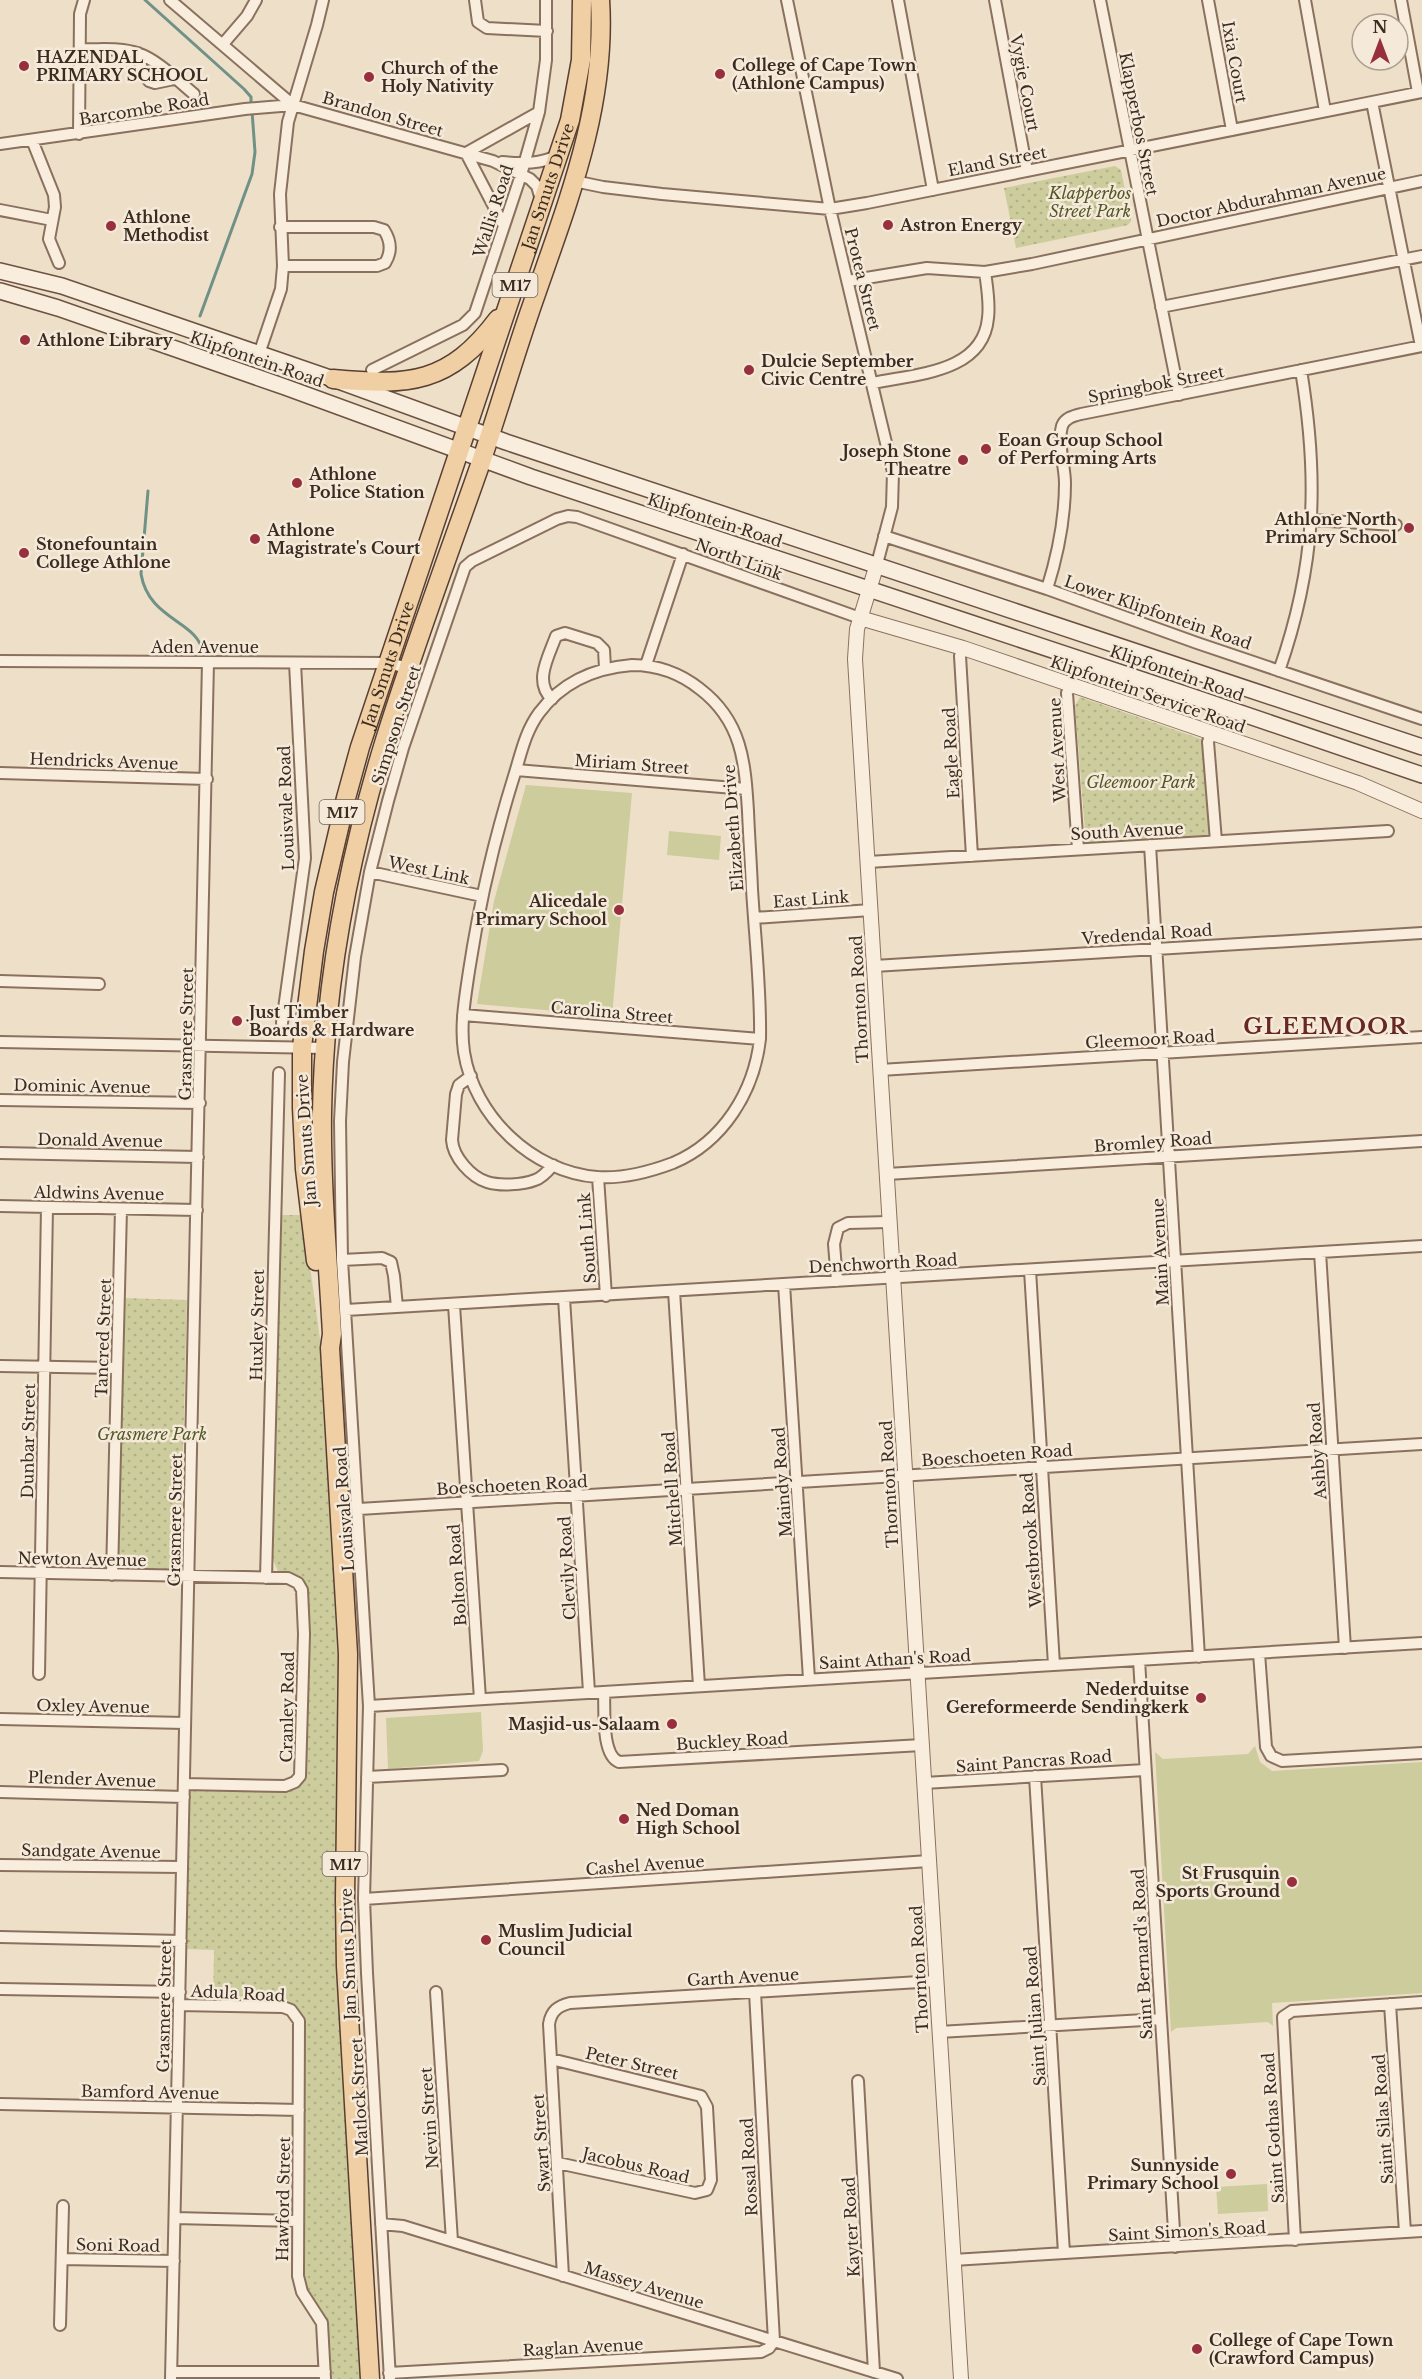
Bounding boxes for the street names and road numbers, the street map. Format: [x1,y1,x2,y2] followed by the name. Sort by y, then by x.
[1218,19,1252,105] street label: Ixia Court
[1006,32,1044,133] street label: Vygie Court
[1115,50,1163,198] street label: Klapperbos Street
[320,87,446,141] street label: Brandon Street
[77,89,211,129] street label: Barcombe Road
[517,120,578,254] street label: Jan Smuts Drive
[946,142,1048,180] street label: Eland Street
[468,162,517,261] street label: Wallis Road
[1154,163,1388,231] street label: Doctor Abdurahman Avenue
[841,225,885,333] street label: Protea Street
[492,273,538,297] road number: M17
[187,327,327,391] street label: Klipfontein Road
[1086,361,1226,407] street label: Springbok Street
[645,489,785,551] street label: Klipfontein Road
[693,534,786,584] street label: North Link
[1062,570,1255,654] street label: Lower Klipfontein Road
[357,598,418,732] street label: Jan Smuts Drive
[150,637,259,657] street label: Aden Avenue
[1107,641,1247,705] street label: Klipfontein Road
[1048,651,1249,737] street label: Klipfontein Service Road
[367,662,425,788] street label: Simpson Street
[1044,697,1070,804] street label: West Avenue
[939,707,963,799] street label: Eagle Road
[274,745,298,871] street label: Louisvale Road
[29,748,179,774] street label: Hendricks Avenue
[574,750,690,778] street label: Miriam Street
[719,764,747,892] street label: Elizabeth Drive
[320,800,364,824] road number: M17
[1070,818,1184,844] street label: South Avenue
[386,851,472,888] street label: West Link
[772,886,850,912] street label: East Link
[1080,919,1213,949] street label: Vredendal Road
[846,935,872,1063] street label: Thornton Road
[175,967,197,1101] street label: Grasmere Street
[550,997,674,1027] street label: Carolina Street
[1085,1026,1216,1052] street label: Gleemoor Road
[291,1073,321,1209] street label: Jan Smuts Drive
[13,1075,151,1097] street label: Dominic Avenue
[1093,1128,1213,1156] street label: Bromley Road
[37,1129,163,1151] street label: Donald Avenue
[33,1182,164,1204] street label: Aldwins Avenue
[574,1192,600,1284] street label: South Link
[1147,1198,1173,1306] street label: Main Avenue
[808,1249,958,1277] street label: Denchworth Road
[246,1269,268,1381] street label: Huxley Street
[91,1278,115,1398] street label: Tancred Street
[17,1383,39,1499] street label: Dunbar Street
[1304,1401,1330,1501] street label: Ashby Road
[876,1420,902,1548] street label: Thornton Road
[768,1426,796,1538] street label: Maindy Road
[658,1431,686,1547] street label: Mitchell Road
[921,1440,1074,1470] street label: Boeschoeten Road
[330,1446,358,1572] street label: Louisvale Road
[164,1453,186,1587] street label: Grasmere Street
[436,1471,589,1499] street label: Boeschoeten Road
[1016,1471,1046,1609] street label: Westbrook Road
[554,1515,580,1621] street label: Clevily Road
[443,1523,471,1627] street label: Bolton Road
[17,1548,147,1570] street label: Newton Avenue
[818,1645,972,1673] street label: Saint Athan's Road
[276,1651,298,1763] street label: Cranley Road
[36,1695,150,1717] street label: Oxley Avenue
[675,1728,789,1754] street label: Buckley Road
[955,1746,1113,1776] street label: Saint Pancras Road
[27,1767,157,1791] street label: Plender Avenue
[21,1840,161,1862] street label: Sandgate Avenue
[585,1851,705,1879] street label: Cashel Avenue
[322,1852,368,1876] road number: M17
[1128,1868,1156,2040] street label: Saint Bernard's Road
[336,1888,360,2022] street label: Jan Smuts Drive
[906,1905,932,2033] street label: Thornton Road
[153,1939,175,2073] street label: Grasmere Street
[1020,1945,1050,2087] street label: Saint Julian Road
[686,1964,800,1990] street label: Garth Avenue
[189,1980,286,2005] street label: Adula Road
[346,2037,372,2157] street label: Matlock Street
[584,2043,680,2083] street label: Peter Street
[1258,2052,1288,2204] street label: Saint Gothas Road
[1368,2053,1398,2185] street label: Saint Silas Road
[415,2066,443,2170] street label: Nevin Street
[81,2081,219,2103] street label: Bamford Avenue
[528,2093,554,2193] street label: Swart Street
[736,2117,762,2217] street label: Rossal Road
[272,2136,294,2262] street label: Hawford Street
[579,2143,692,2187] street label: Jacobus Road
[838,2176,864,2278] street label: Kayter Road
[1108,2217,1267,2245] street label: Saint Simon's Road
[76,2234,161,2256] street label: Soni Road
[582,2257,706,2313] street label: Massey Avenue
[522,2334,644,2360] street label: Raglan Avenue

